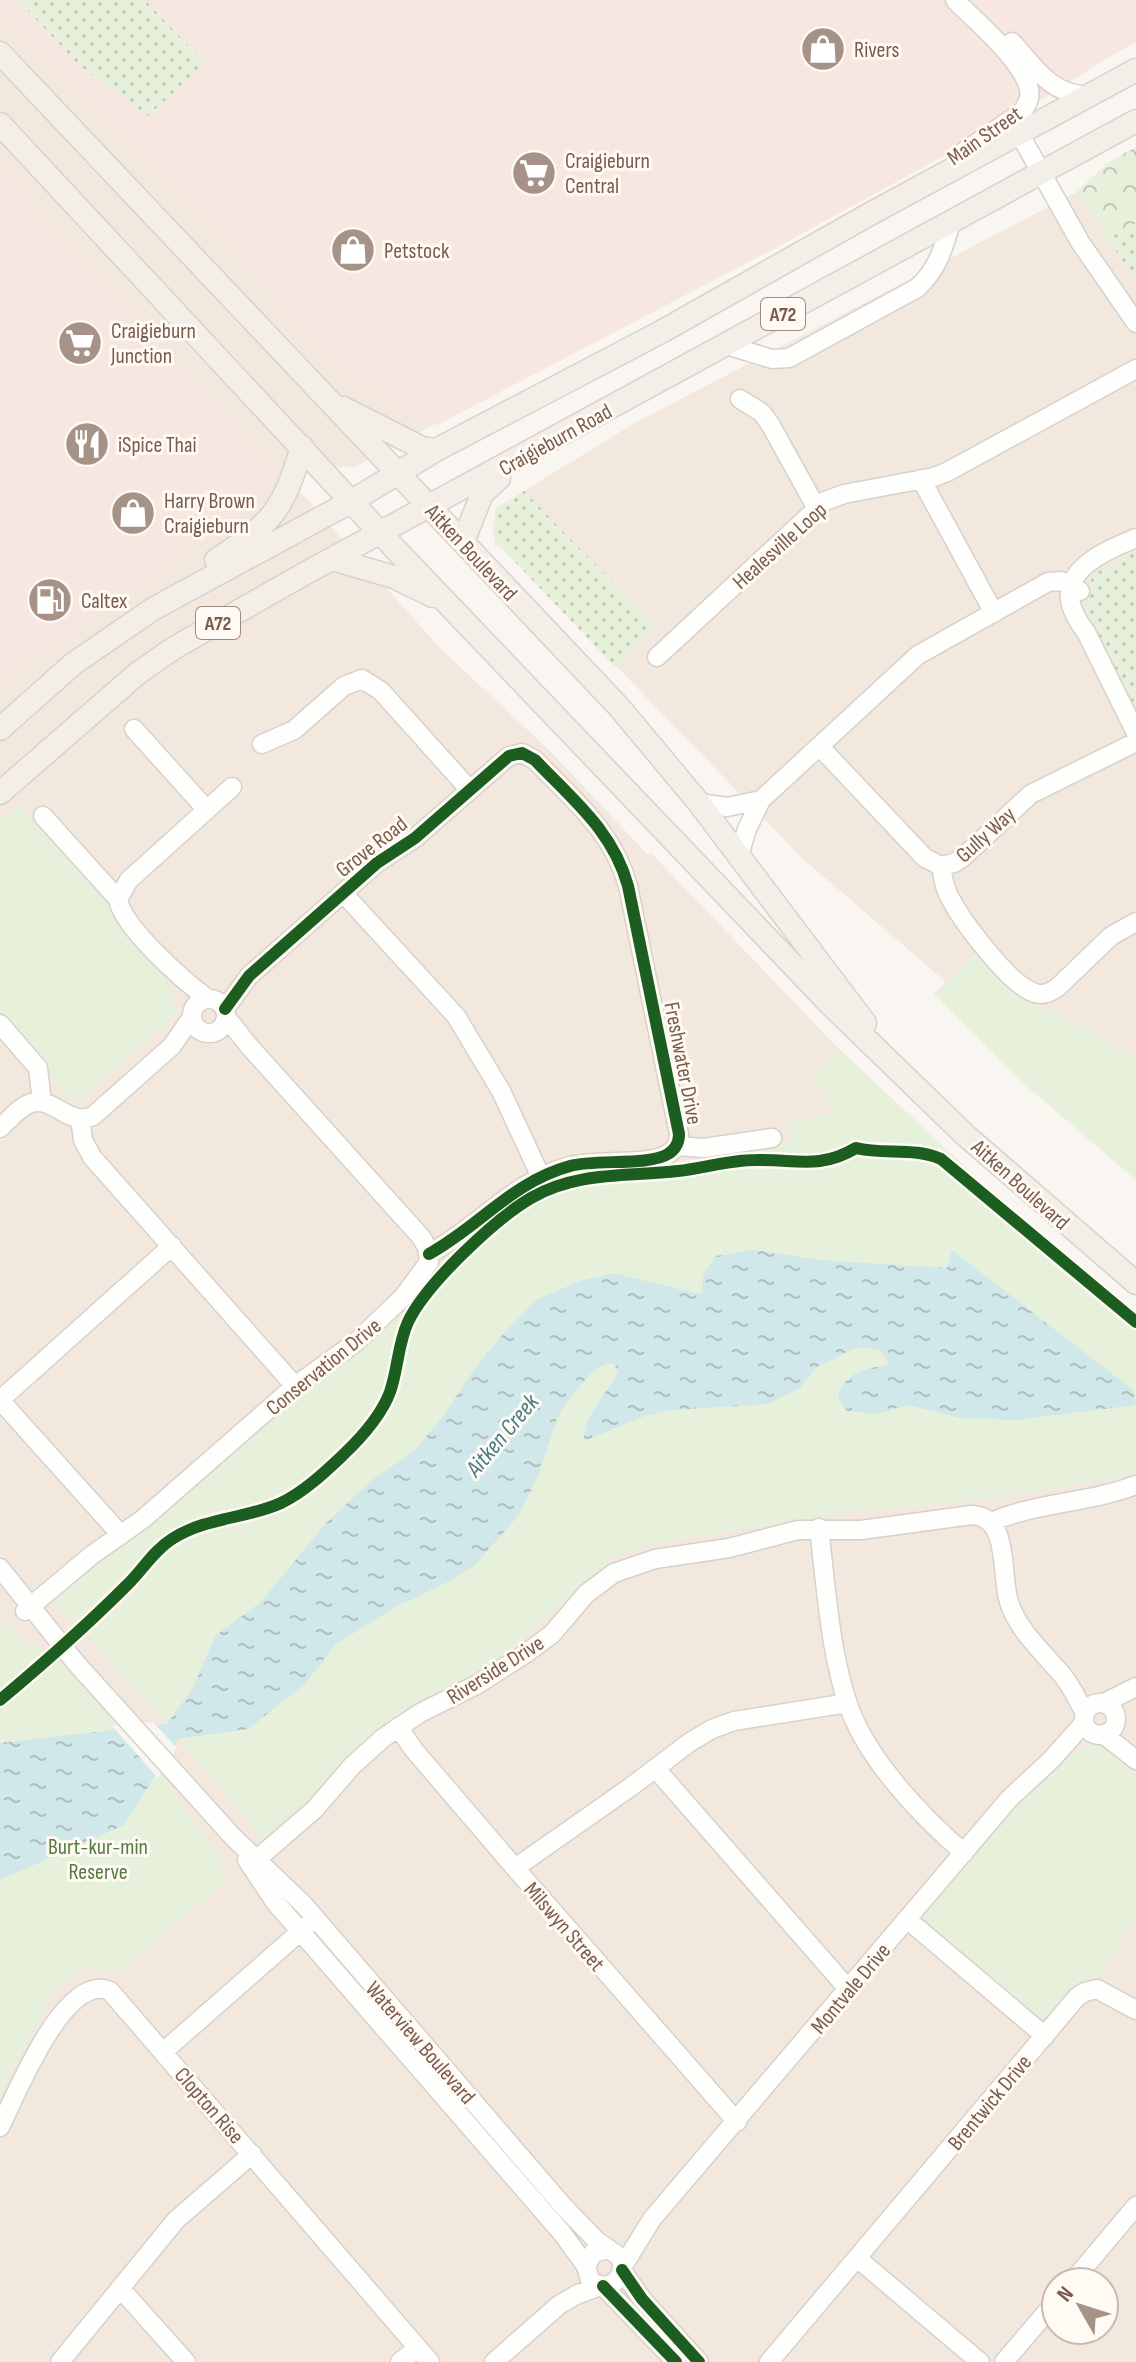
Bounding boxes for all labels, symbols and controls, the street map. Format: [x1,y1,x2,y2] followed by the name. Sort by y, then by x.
[799,25,847,73] shop icon: Rivers
[854,37,899,64] place label: Rivers
[942,101,1028,172] street label: Main Street
[565,148,650,200] place label: Craigieburn Central
[510,149,558,197] supermarket icon: Craigieburn Central
[329,226,377,274] shop icon: Petstock
[384,238,450,265] place label: Petstock
[761,298,805,330] road number: A72
[110,318,196,370] place label: Craigieburn Junction
[56,319,104,367] supermarket icon: Craigieburn Junction
[495,398,617,482] street label: Craigieburn Road
[63,420,111,468] restaurant icon: iSpice Thai
[118,432,196,459] place label: iSpice Thai
[164,488,255,540] place label: Harry Brown Craigieburn
[109,489,157,537] shop icon: Harry Brown Craigieburn
[727,497,833,596] street label: Healesville Loop
[419,498,523,607] street label: Aitken Boulevard
[26,576,74,624] fuel station icon: Caltex
[81,588,128,615] place label: Caltex
[196,607,240,639] road number: A72
[951,801,1022,869] street label: Gully Way
[331,811,413,883] street label: Grove Road
[657,1000,708,1127] street label: Freshwater Drive
[965,1133,1075,1236] street label: Aitken Boulevard
[261,1313,387,1422] street label: Conservation Drive
[459,1387,546,1483] water label: Aitken Creek
[442,1630,549,1711] street label: Riverside Drive
[48,1834,148,1886] park label: Burt-kur-min Reserve
[518,1877,610,1977] street label: Milswyn Street
[805,1938,897,2040] street label: Montvale Drive
[359,1976,481,2110] street label: Waterview Boulevard
[942,2050,1038,2156] street label: Brentwick Drive
[168,2062,249,2150] street label: Clopton Rise
[1040,2266,1120,2346] north arrow
[1051,2281,1080,2307] text: N

